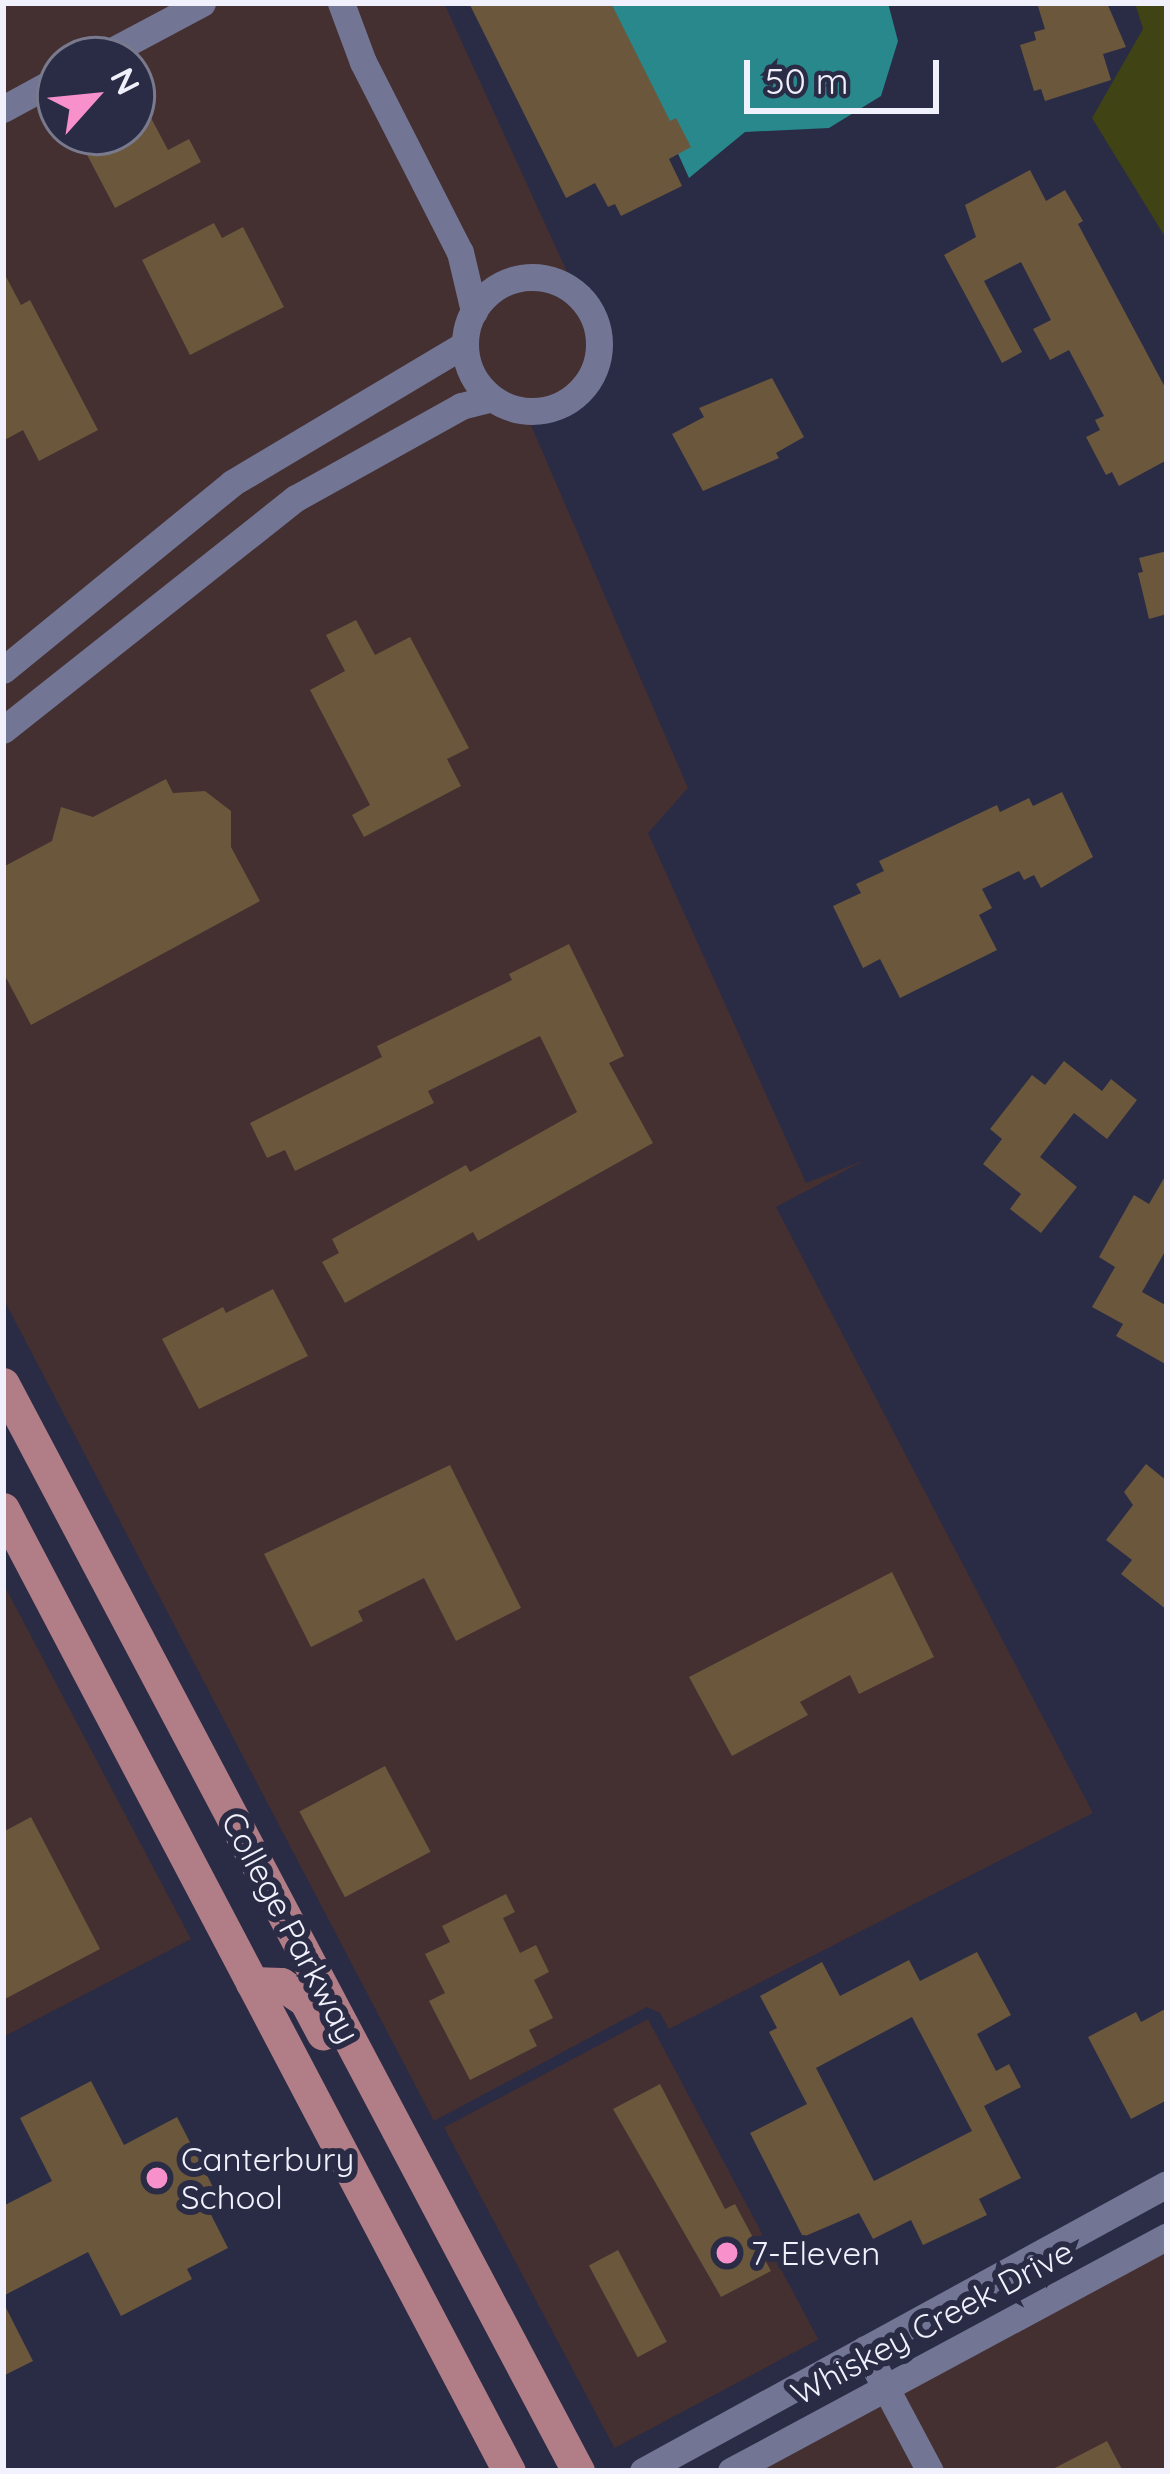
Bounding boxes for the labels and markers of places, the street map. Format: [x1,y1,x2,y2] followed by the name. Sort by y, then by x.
[181,2139,354,2217] place label: Canterbury School
[144,2165,170,2191] marker: Canterbury School
[751,2233,880,2273] place label: 7-Eleven
[714,2240,740,2266] marker: 7-Eleven

